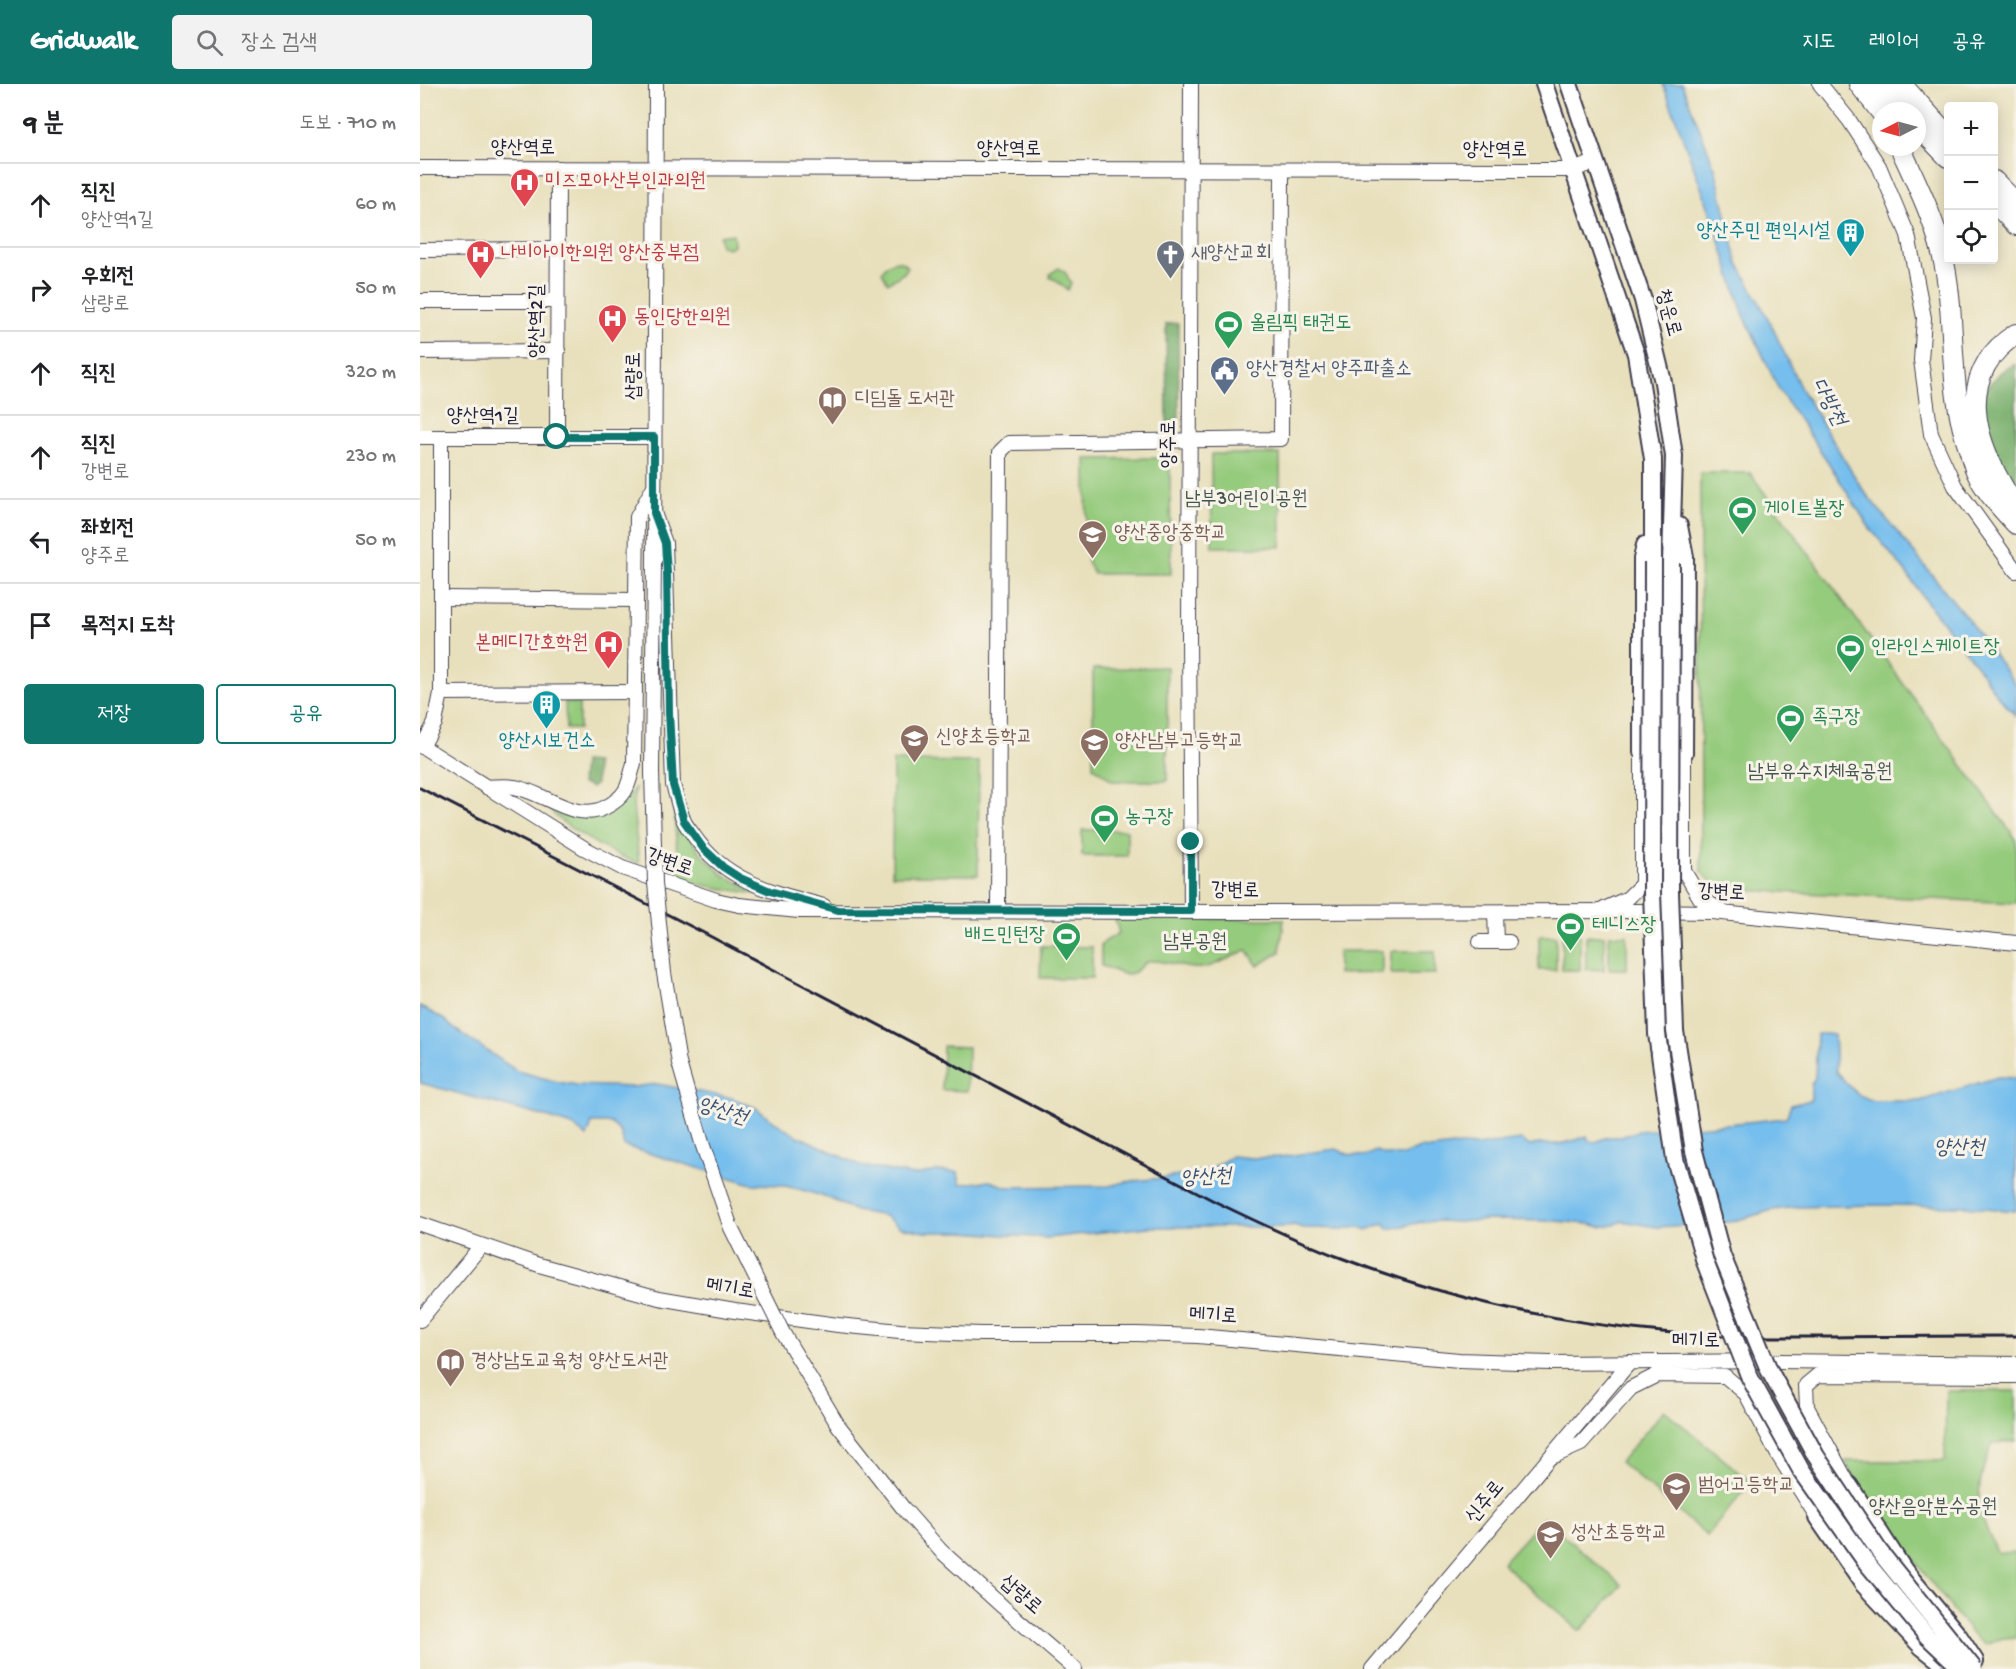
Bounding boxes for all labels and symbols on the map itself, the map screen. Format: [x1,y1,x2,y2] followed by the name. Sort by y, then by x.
[1872,102,1926,156] north arrow
[491,138,555,161] street label: 양산역로
[977,139,1041,162] street label: 양산역로
[1463,140,1527,163] street label: 양산역로
[508,166,540,208] hospital icon: 미즈모아산부인과의원
[545,171,706,194] place label: 미즈모아산부인과의원
[1835,216,1867,258] building icon: 양산주민 편익시설
[1697,220,1830,244] place label: 양산주민 편익시설
[464,238,496,280] hospital icon: 나비아이한의원 양산중부점
[1154,238,1186,280] church icon: 새양산교회
[501,243,699,266] place label: 나비아이한의원 양산중부점
[1191,243,1271,266] place label: 새양산교회
[527,284,550,358] street label: 양산역2길
[1650,287,1684,339] street label: 청운로
[597,302,629,344] hospital icon: 동인당한의원
[634,307,731,330] place label: 동인당한의원
[1213,308,1245,350] sports icon: 올림픽 태권도
[1250,313,1351,336] place label: 올림픽 태권도
[624,352,647,400] street label: 삽량로
[1209,354,1241,396] public building icon: 양산경찰서 양주파출소
[1246,358,1412,382] place label: 양산경찰서 양주파출소
[1804,375,1851,433] water label: 다방천
[817,384,849,426] library icon: 디딤돌 도서관
[854,389,955,412] place label: 디딤돌 도서관
[447,406,519,429] street label: 양산역1길
[1159,420,1182,468] street label: 양주로
[543,423,569,449] route start
[1184,489,1308,512] park label: 남부3어린이공원
[1727,494,1759,536] sports icon: 게이트볼장
[1764,498,1844,522] place label: 게이트볼장
[1077,518,1109,560] school or university icon: 양산중앙중학교
[1114,523,1227,546] place label: 양산중앙중학교
[593,628,625,670] hospital icon: 본메디간호학원
[1834,632,1866,674] sports icon: 인라인스케이트장
[475,633,588,656] place label: 본메디간호학원
[1871,637,2000,660] place label: 인라인스케이트장
[531,688,563,730] building icon: 양산시보건소
[1775,702,1807,744] sports icon: 족구장
[1812,707,1860,730] place label: 족구장
[899,722,931,764] school or university icon: 신양초등학교
[1078,726,1110,768] school or university icon: 양산남부고등학교
[936,727,1033,750] place label: 신양초등학교
[499,731,595,754] place label: 양산시보건소
[1115,731,1244,754] place label: 양산남부고등학교
[1748,762,1892,785] park label: 남부유수지체육공원
[1088,802,1120,844] sports icon: 농구장
[1125,807,1173,830] place label: 농구장
[1177,828,1203,854] route end
[642,845,696,883] street label: 강변로
[1211,880,1259,904] street label: 강변로
[1696,881,1746,907] street label: 강변로
[1555,910,1587,952] sports icon: 테니스장
[1592,915,1656,938] place label: 테니스장
[1050,920,1082,962] sports icon: 배드민턴장
[965,925,1045,948] place label: 배드민턴장
[1163,932,1227,955] park label: 남부공원
[694,1094,752,1133] water label: 양산천
[1934,1137,1986,1162] water label: 양산천
[1180,1165,1234,1193] water label: 양산천
[704,1275,756,1305] street label: 메기로
[1188,1304,1238,1330] street label: 메기로
[1672,1331,1720,1354] street label: 메기로
[434,1346,466,1388] library icon: 경상남도교육청 양산도서관
[471,1351,669,1374] place label: 경상남도교육청 양산도서관
[1661,1470,1693,1512] school or university icon: 범어고등학교
[1698,1475,1795,1498] place label: 범어고등학교
[1462,1477,1510,1529] street label: 신주로
[1869,1497,1997,1520] park label: 양산음악분수공원
[1534,1518,1566,1560] school or university icon: 성산초등학교
[1571,1523,1668,1546] place label: 성산초등학교
[994,1571,1046,1621] street label: 삽량로

